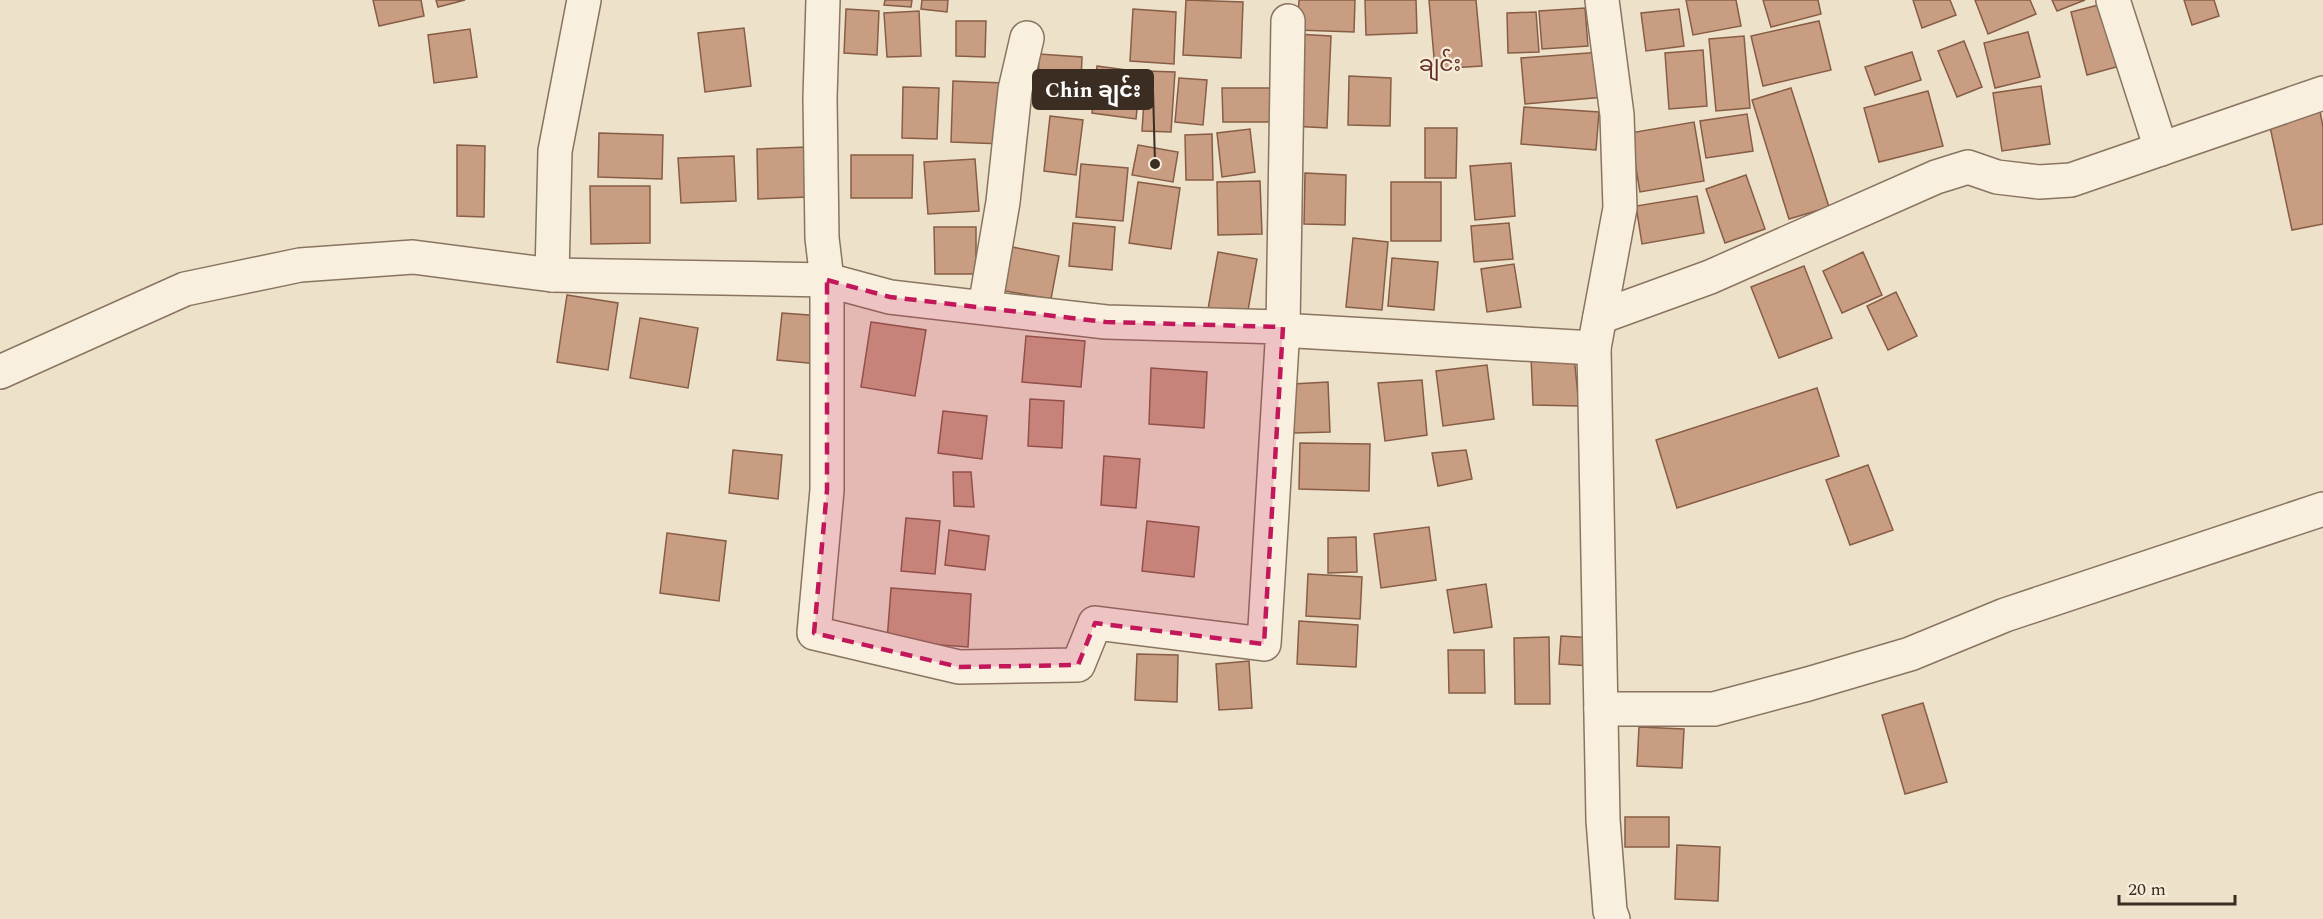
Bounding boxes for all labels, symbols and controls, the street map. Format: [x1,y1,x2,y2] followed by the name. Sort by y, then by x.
[1419,48,1461,82] district label: ချင်း
[1033,70,1153,109] callout: Chin ချင်း
[1045,74,1141,108] text: Chin ချင်း
[2119,868,2234,906] scale bar
[2128,876,2166,903] text: 20 m

